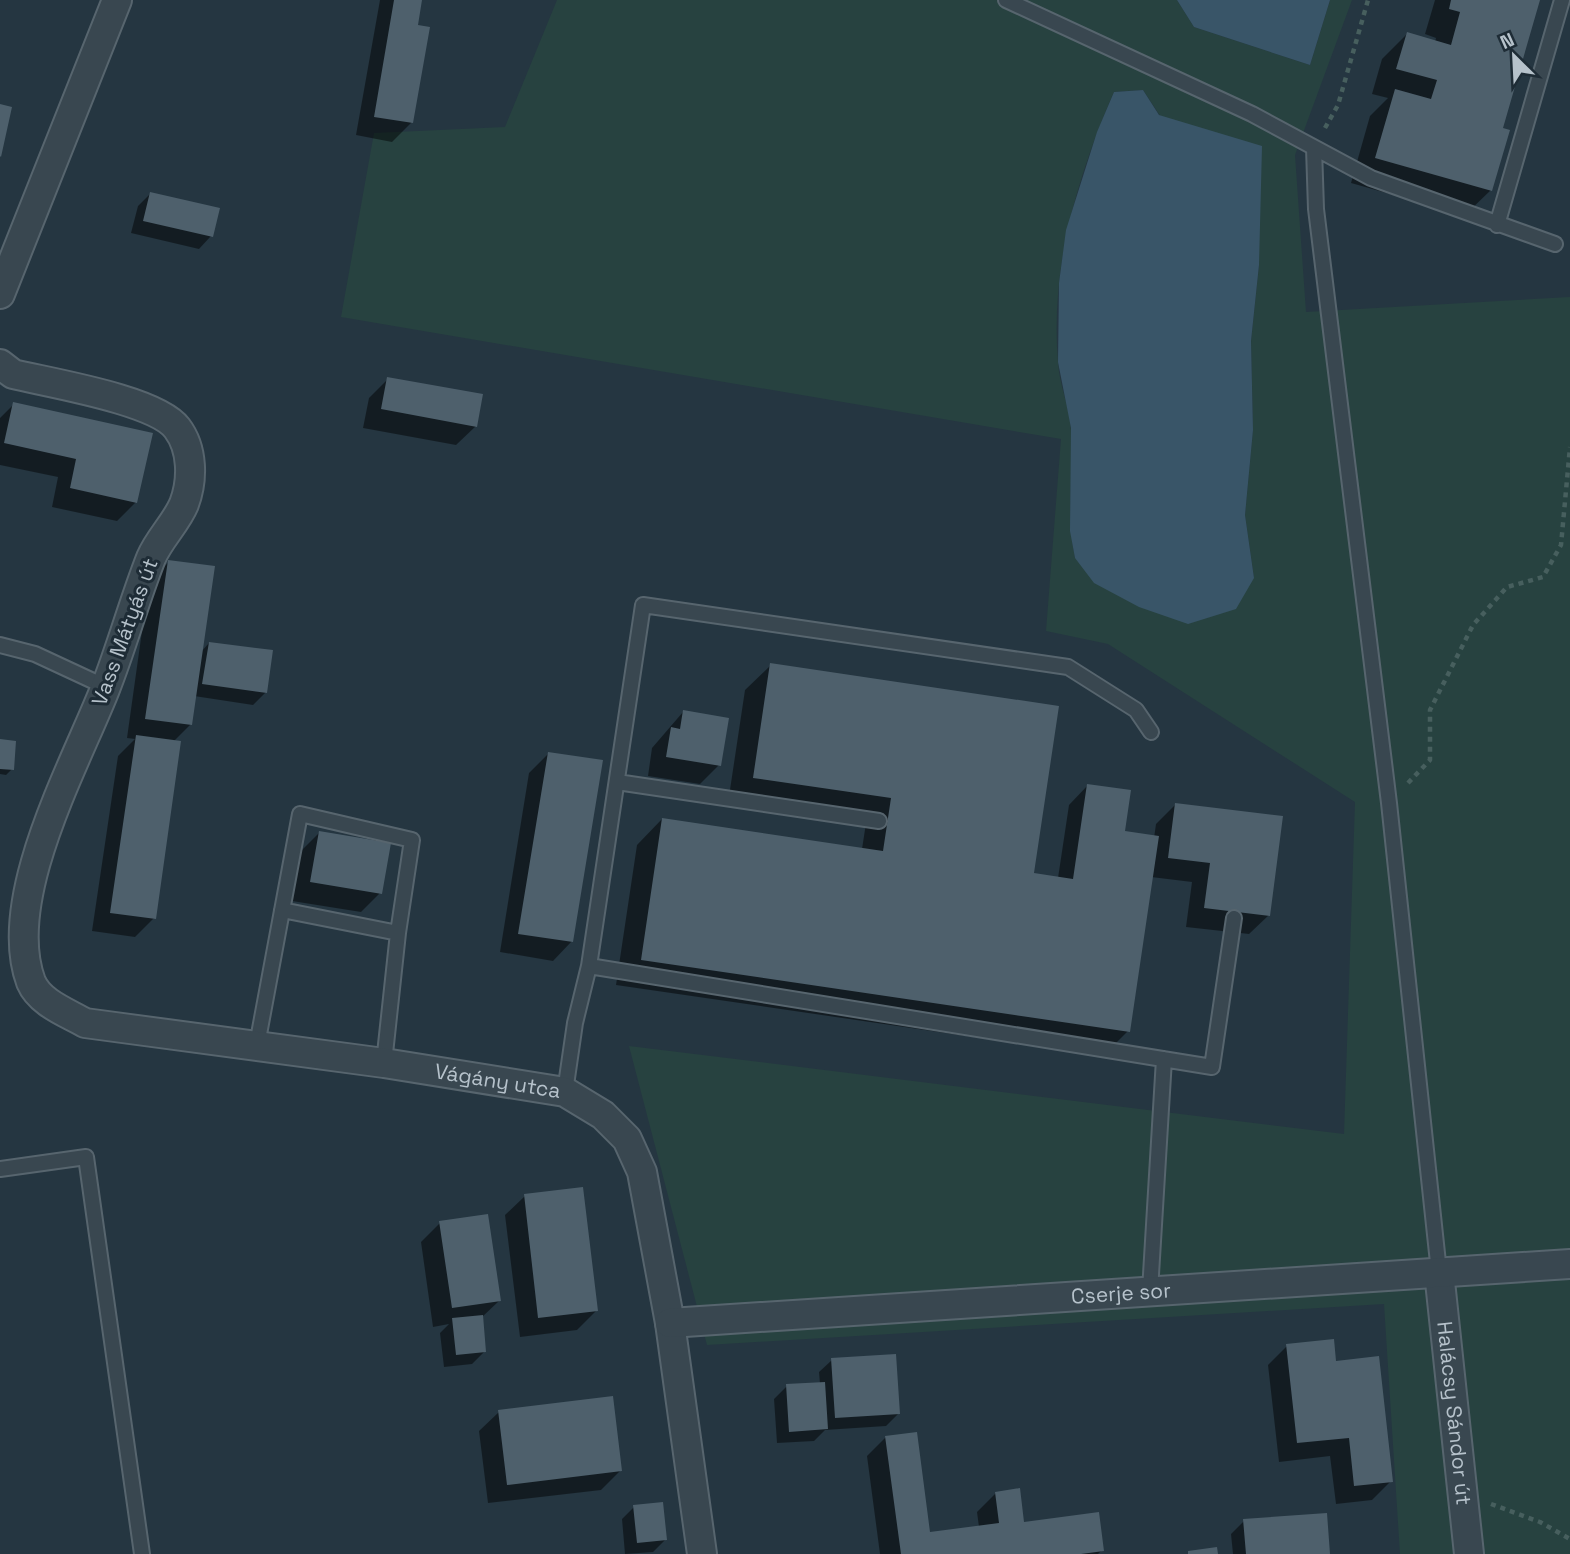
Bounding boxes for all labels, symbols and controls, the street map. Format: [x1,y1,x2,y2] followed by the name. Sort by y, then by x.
[1479,21,1549,91] north arrow
[1496,27,1518,55] text: N
[85,554,164,709] street label: Vass Mátyás út
[433,1057,563,1104] street label: Vágány utca
[1070,1276,1172,1310] street label: Cserje sor
[1431,1320,1478,1507] street label: Halácsy Sándor út

